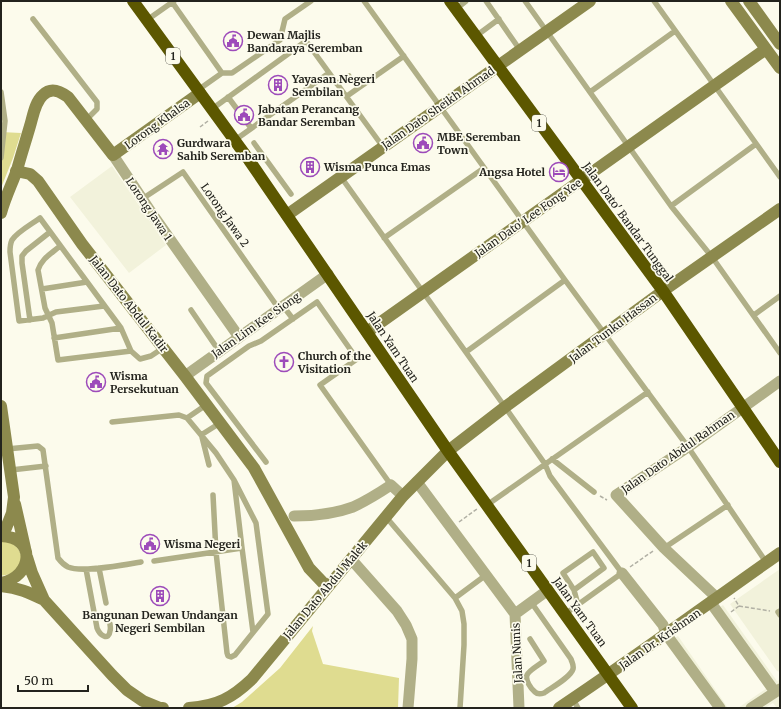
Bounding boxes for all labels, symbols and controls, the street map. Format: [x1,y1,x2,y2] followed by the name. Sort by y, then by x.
[247,28,363,55] place label: Dewan Majlis Bandaraya Seremban
[222,30,244,52] public building icon: Dewan Majlis Bandaraya Seremban
[166,48,180,64] road number: 1
[378,64,497,153] street label: Jalan Dato Sheikh Ahmad
[291,72,375,99] place label: Yayasan Negeri Sembilan
[267,74,289,96] building icon: Yayasan Negeri Sembilan
[122,96,192,152] street label: Lorong Khalsa
[257,102,359,129] place label: Jabatan Perancang Bandar Seremban
[233,104,255,126] public building icon: Jabatan Perancang Bandar Seremban
[532,115,546,131] road number: 1
[437,130,521,157] place label: MBE Seremban Town
[412,132,434,154] public building icon: MBE Seremban Town
[177,136,266,163] place label: Gurdwara Sahib Seremban
[152,138,174,160] temple icon: Gurdwara Sahib Seremban
[299,156,321,178] building icon: Wisma Punca Emas
[579,159,676,285] street label: Jalan Dato' Bandar Tunggal
[323,160,431,174] place label: Wisma Punca Emas
[548,161,570,183] hotel icon: Angsa Hotel
[478,165,545,179] place label: Angsa Hotel
[123,175,175,243] street label: Lorong Jawa 1
[471,176,584,261] street label: Jalan Dato' Lee Fong Yee
[198,180,252,250] street label: Lorong Jawa 2
[86,252,171,355] street label: Jalan Dato Abdul Kadir
[208,289,303,361] street label: Jalan Lim Kee Siong
[566,290,660,366] street label: Jalan Tunku Hassan
[364,308,422,386] street label: Jalan Yam Tuan
[297,349,371,376] place label: Church of the Visitation
[273,351,295,373] church icon: Church of the Visitation
[109,369,179,396] place label: Wisma Persekutuan
[85,371,107,393] public building icon: Wisma Persekutuan
[618,407,738,497] street label: Jalan Dato Abdul Rahman
[139,533,161,555] public building icon: Wisma Negeri
[163,537,241,551] place label: Wisma Negeri
[279,538,370,642] street label: Jalan Dato Abdul Malek
[522,555,536,571] road number: 1
[550,574,610,650] street label: Jalan Yam Tuan
[149,585,171,607] building icon: Bangunan Dewan Undangan Negeri Sembilan
[616,605,704,673] street label: Jalan Dr. Krishnan
[82,608,238,635] place label: Bangunan Dewan Undangan Negeri Sembilan
[508,622,526,685] street label: Jalan Nunis
[18,667,88,693] scale bar
[24,673,53,688] text: 50 m

